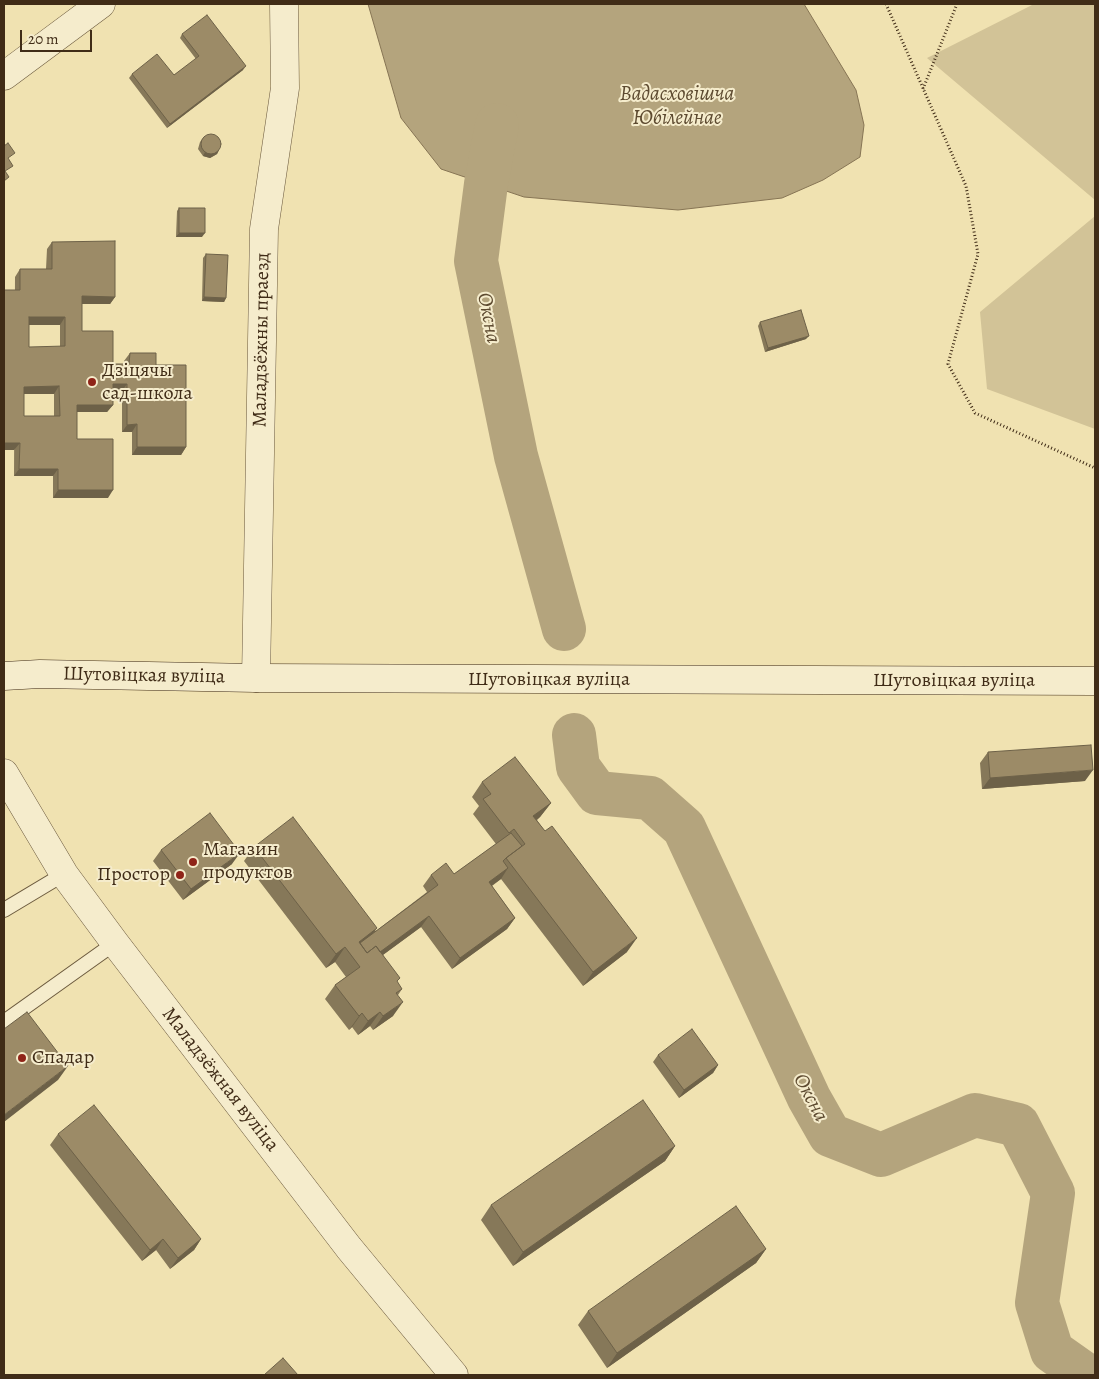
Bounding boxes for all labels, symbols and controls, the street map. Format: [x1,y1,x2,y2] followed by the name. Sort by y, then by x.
[22,20,95,52] scale bar
[28,29,59,49] text: 20 m
[620,82,734,132] water label: Вадасховішча Юбілейнае
[248,252,276,428] street label: Маладзёжны праезд
[471,291,505,345] water label: Оксна
[102,359,193,406] place label: Дзіцячы сад-школа
[86,376,98,388] marker: Дзіцячы сад-школа
[63,663,225,689] street label: Шутовіцкая вуліца
[468,668,630,692] street label: Шутовіцкая вуліца
[873,669,1035,693] street label: Шутовіцкая вуліца
[203,838,293,885] place label: Магазин продуктов
[187,856,199,868] marker: Магазин продуктов
[97,863,170,887] place label: Простор
[174,869,186,881] marker: Простор
[156,1003,284,1157] street label: Маладзёжная вуліца
[32,1046,94,1070] place label: Спадар
[16,1052,28,1064] marker: Спадар
[787,1070,833,1126] water label: Оксна

